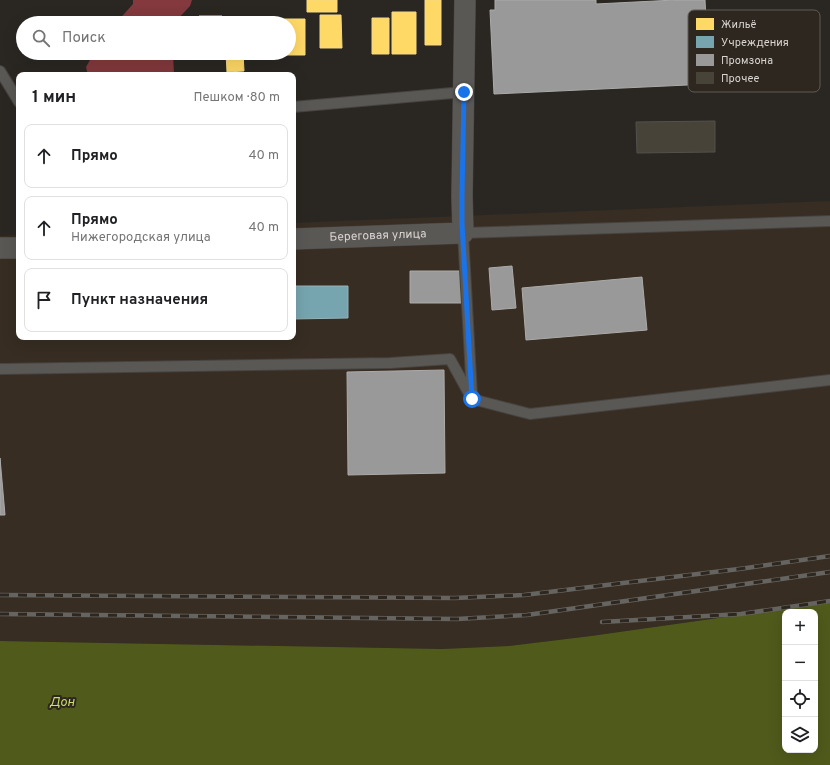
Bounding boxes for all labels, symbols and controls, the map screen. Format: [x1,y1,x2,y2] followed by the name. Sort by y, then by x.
[688,10,820,92] legend
[16,16,296,60] search box
[721,18,757,32] text: Жильё
[30,27,52,49] icon: search
[62,29,106,48] text: Поиск
[721,36,789,50] text: Учреждения
[721,54,773,68] text: Промзона
[721,72,759,86] text: Прочее
[455,83,473,101] route end
[32,87,76,109] text: 1 мин
[194,90,280,106] text: Пешком · 80 m
[33,145,55,167] icon: ahead
[71,147,118,166] text: Прямо
[249,148,279,164] text: 40 m
[71,211,118,230] text: Прямо
[33,217,55,239] icon: ahead
[249,220,279,236] text: 40 m
[329,226,427,246] street label: Береговая улица
[71,230,211,246] text: Нижегородская улица
[33,289,55,311] icon: arrive
[71,291,208,310] text: Пункт назначения
[463,390,481,408] route start
[782,609,818,753] map controls
[782,609,818,645] button: +
[782,645,818,681] button: −
[782,681,818,717] button: locate
[50,695,75,711] water label: Дон
[782,717,818,753] button: layers

